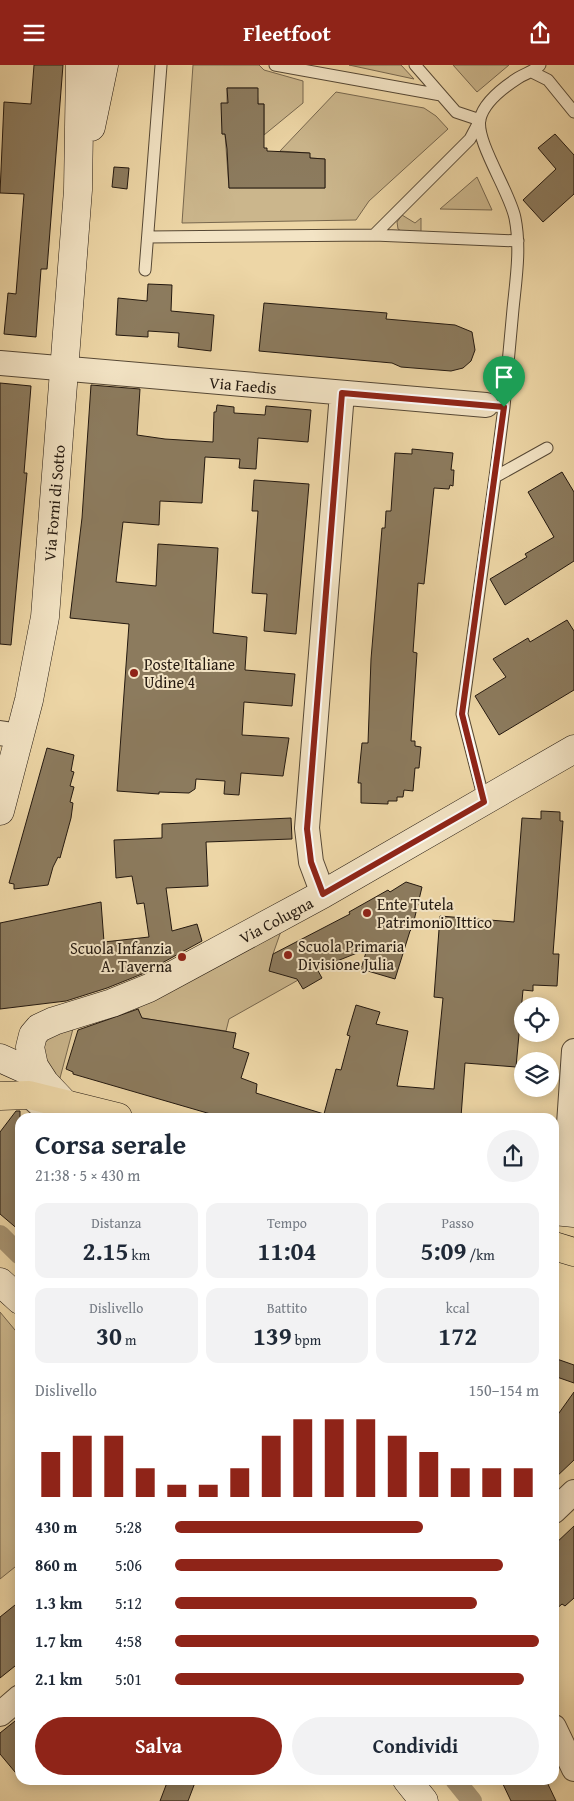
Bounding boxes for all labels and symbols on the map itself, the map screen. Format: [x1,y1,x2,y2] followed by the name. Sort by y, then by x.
[483,356,525,407] pin
[208,370,278,400] street label: Via Faedis
[37,444,71,562] street label: Via Forni di Sotto
[144,652,235,694] place label: Poste Italiane Udine 4
[128,667,140,679] marker: Poste Italiane Udine 4
[235,890,318,950] street label: Via Colugna
[377,892,492,934] place label: Ente Tutela Patrimonio Ittico
[361,907,373,919] marker: Ente Tutela Patrimonio Ittico
[298,934,405,976] place label: Scuola Primaria Divisione Julia
[70,936,172,978] place label: Scuola Infanzia A. Taverna
[282,949,294,961] marker: Scuola Primaria Divisione Julia
[176,951,188,963] marker: Scuola Infanzia A. Taverna

